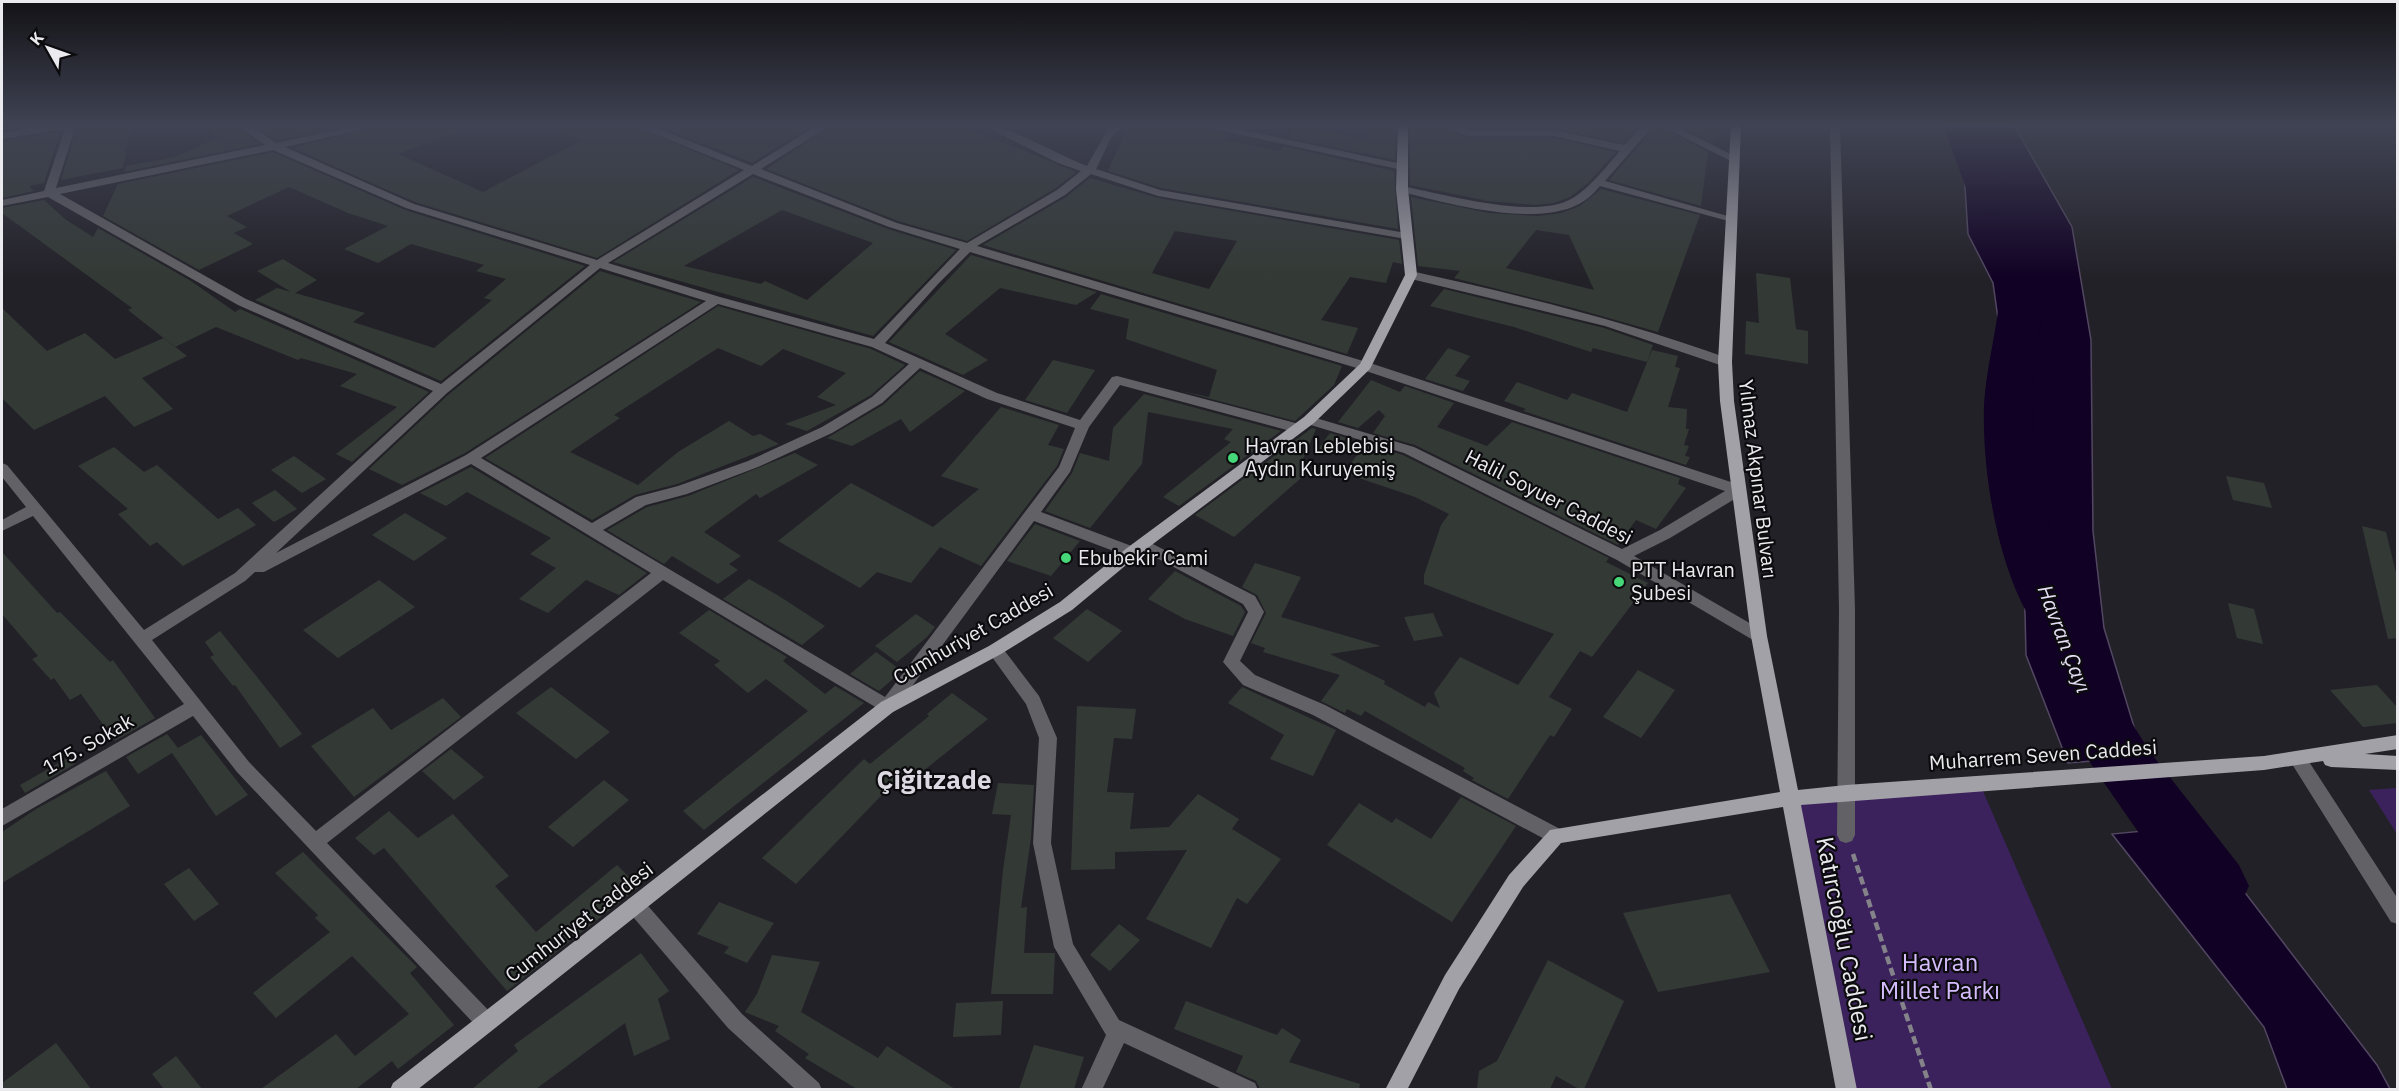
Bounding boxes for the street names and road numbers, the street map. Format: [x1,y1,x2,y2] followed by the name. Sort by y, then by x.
[1733,378,1784,580] street label: Yılmaz Akpınar Bulvarı
[1461,443,1638,550] street label: Halil Soyuer Caddesi
[888,577,1058,690] street label: Cumhuriyet Caddesi
[37,706,138,780] street label: 175. Sokak
[1928,733,2158,776] street label: Muharrem Seven Caddesi
[1809,834,1880,1044] street label: Katırcıoğlu Caddesi
[499,855,658,988] street label: Cumhuriyet Caddesi

